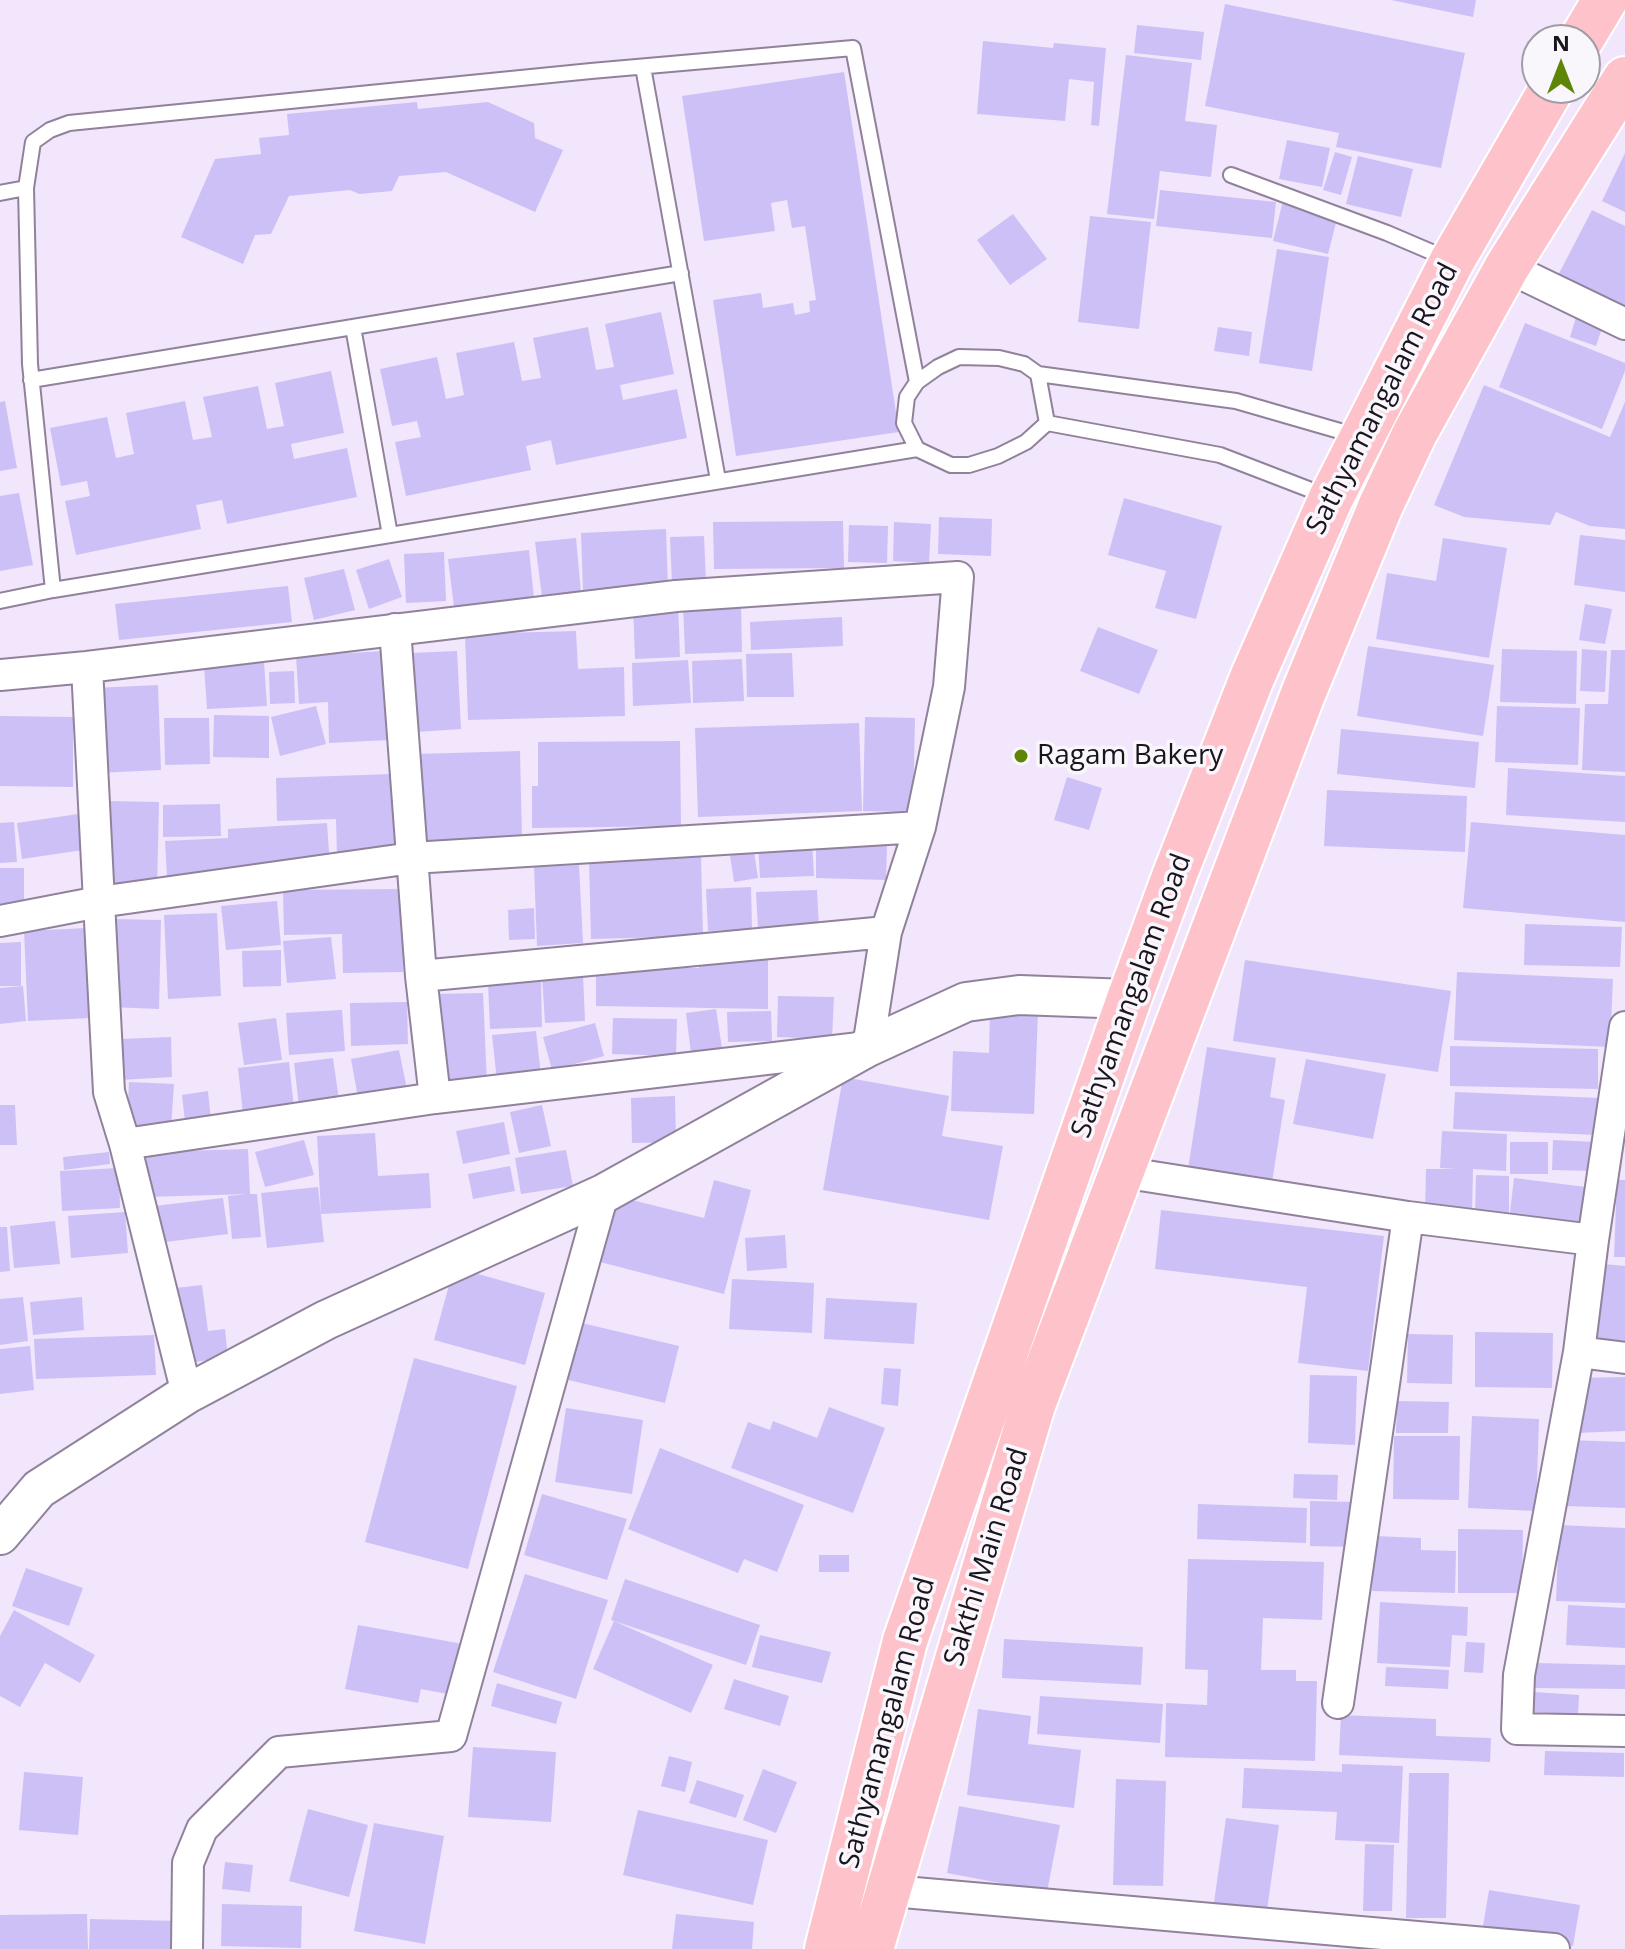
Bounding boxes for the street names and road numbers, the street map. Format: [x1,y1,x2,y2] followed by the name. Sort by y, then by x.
[1300,258,1466,540] street label: Sathyamangalam Road
[1065,849,1199,1143] street label: Sathyamangalam Road
[938,1444,1036,1670] street label: Sakthi Main Road
[833,1574,943,1872] street label: Sathyamangalam Road

